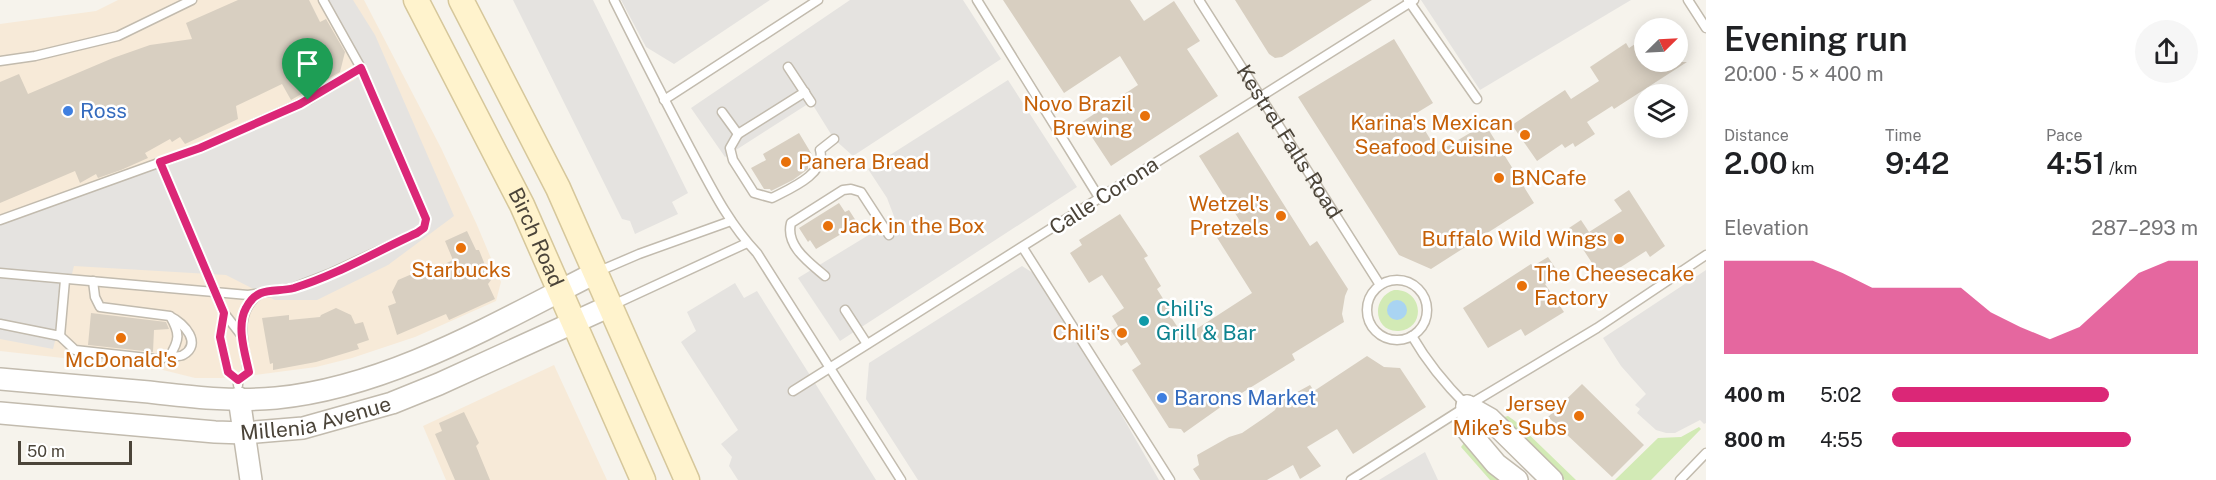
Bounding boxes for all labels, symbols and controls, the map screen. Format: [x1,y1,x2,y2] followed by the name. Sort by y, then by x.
[1634,18,1688,72] north arrow
[1634,18,1688,138] map controls
[1724,20,1907,58] text: Evening run
[2135,20,2198,83] button: share
[282,38,333,100] pin
[291,47,324,80] icon: arrive
[1231,60,1347,223] street label: Kestrel Falls Road
[1724,62,1884,86] text: 20:00 · 5 × 400 m
[1634,84,1688,138] button: layers
[1023,91,1133,140] place label: Novo Brazil Brewing
[80,98,127,123] place label: Ross
[61,104,75,118] marker: Ross
[1138,109,1152,123] marker: Novo Brazil Brewing
[1350,110,1513,159] place label: Karina's Mexican Seafood Cuisine
[1724,126,1789,145] text: Distance
[1885,126,1921,145] text: Time
[2046,126,2083,145] text: Pace
[1518,128,1532,142] marker: Karina's Mexican Seafood Cuisine
[1724,145,1788,181] text: 2.00
[1885,145,1949,181] text: 9:42
[2046,145,2105,181] text: 4:51
[798,149,929,174] place label: Panera Bread
[1045,151,1163,240] street label: Calle Corona
[779,155,793,169] marker: Panera Bread
[1788,159,1814,178] text: km
[2105,159,2137,178] text: /km
[1511,165,1587,190] place label: BNCafe
[1492,171,1506,185] marker: BNCafe
[503,183,569,290] street label: Birch Road
[1189,191,1269,240] place label: Wetzel's Pretzels
[1274,209,1288,223] marker: Wetzel's Pretzels
[840,213,985,238] place label: Jack in the Box
[1724,216,1809,240] text: Elevation
[2091,216,2198,240] text: 287–293 m
[821,219,835,233] marker: Jack in the Box
[1422,226,1607,251] place label: Buffalo Wild Wings
[1612,232,1626,246] marker: Buffalo Wild Wings
[454,241,468,255] marker: Starbucks
[411,257,511,282] place label: Starbucks
[1534,261,1694,310] place label: The Cheesecake Factory
[1515,279,1529,293] marker: The Cheesecake Factory
[1156,296,1256,345] place label: Chili's Grill & Bar
[1137,314,1151,328] marker: Chili's Grill & Bar
[1053,320,1110,345] place label: Chili's
[1115,326,1129,340] marker: Chili's
[114,331,128,345] marker: McDonald's
[65,347,177,372] place label: McDonald's
[1724,383,1785,407] text: 400 m
[1820,383,1861,407] text: 5:02
[1174,385,1317,410] place label: Barons Market
[239,391,394,445] street label: Millenia Avenue
[1155,391,1169,405] marker: Barons Market
[1453,391,1567,440] place label: Jersey Mike's Subs
[1572,409,1586,423] marker: Jersey Mike's Subs
[1724,428,1786,452] text: 800 m
[1820,428,1863,452] text: 4:55
[18,438,132,466] scale bar
[27,442,65,461] text: 50 m

